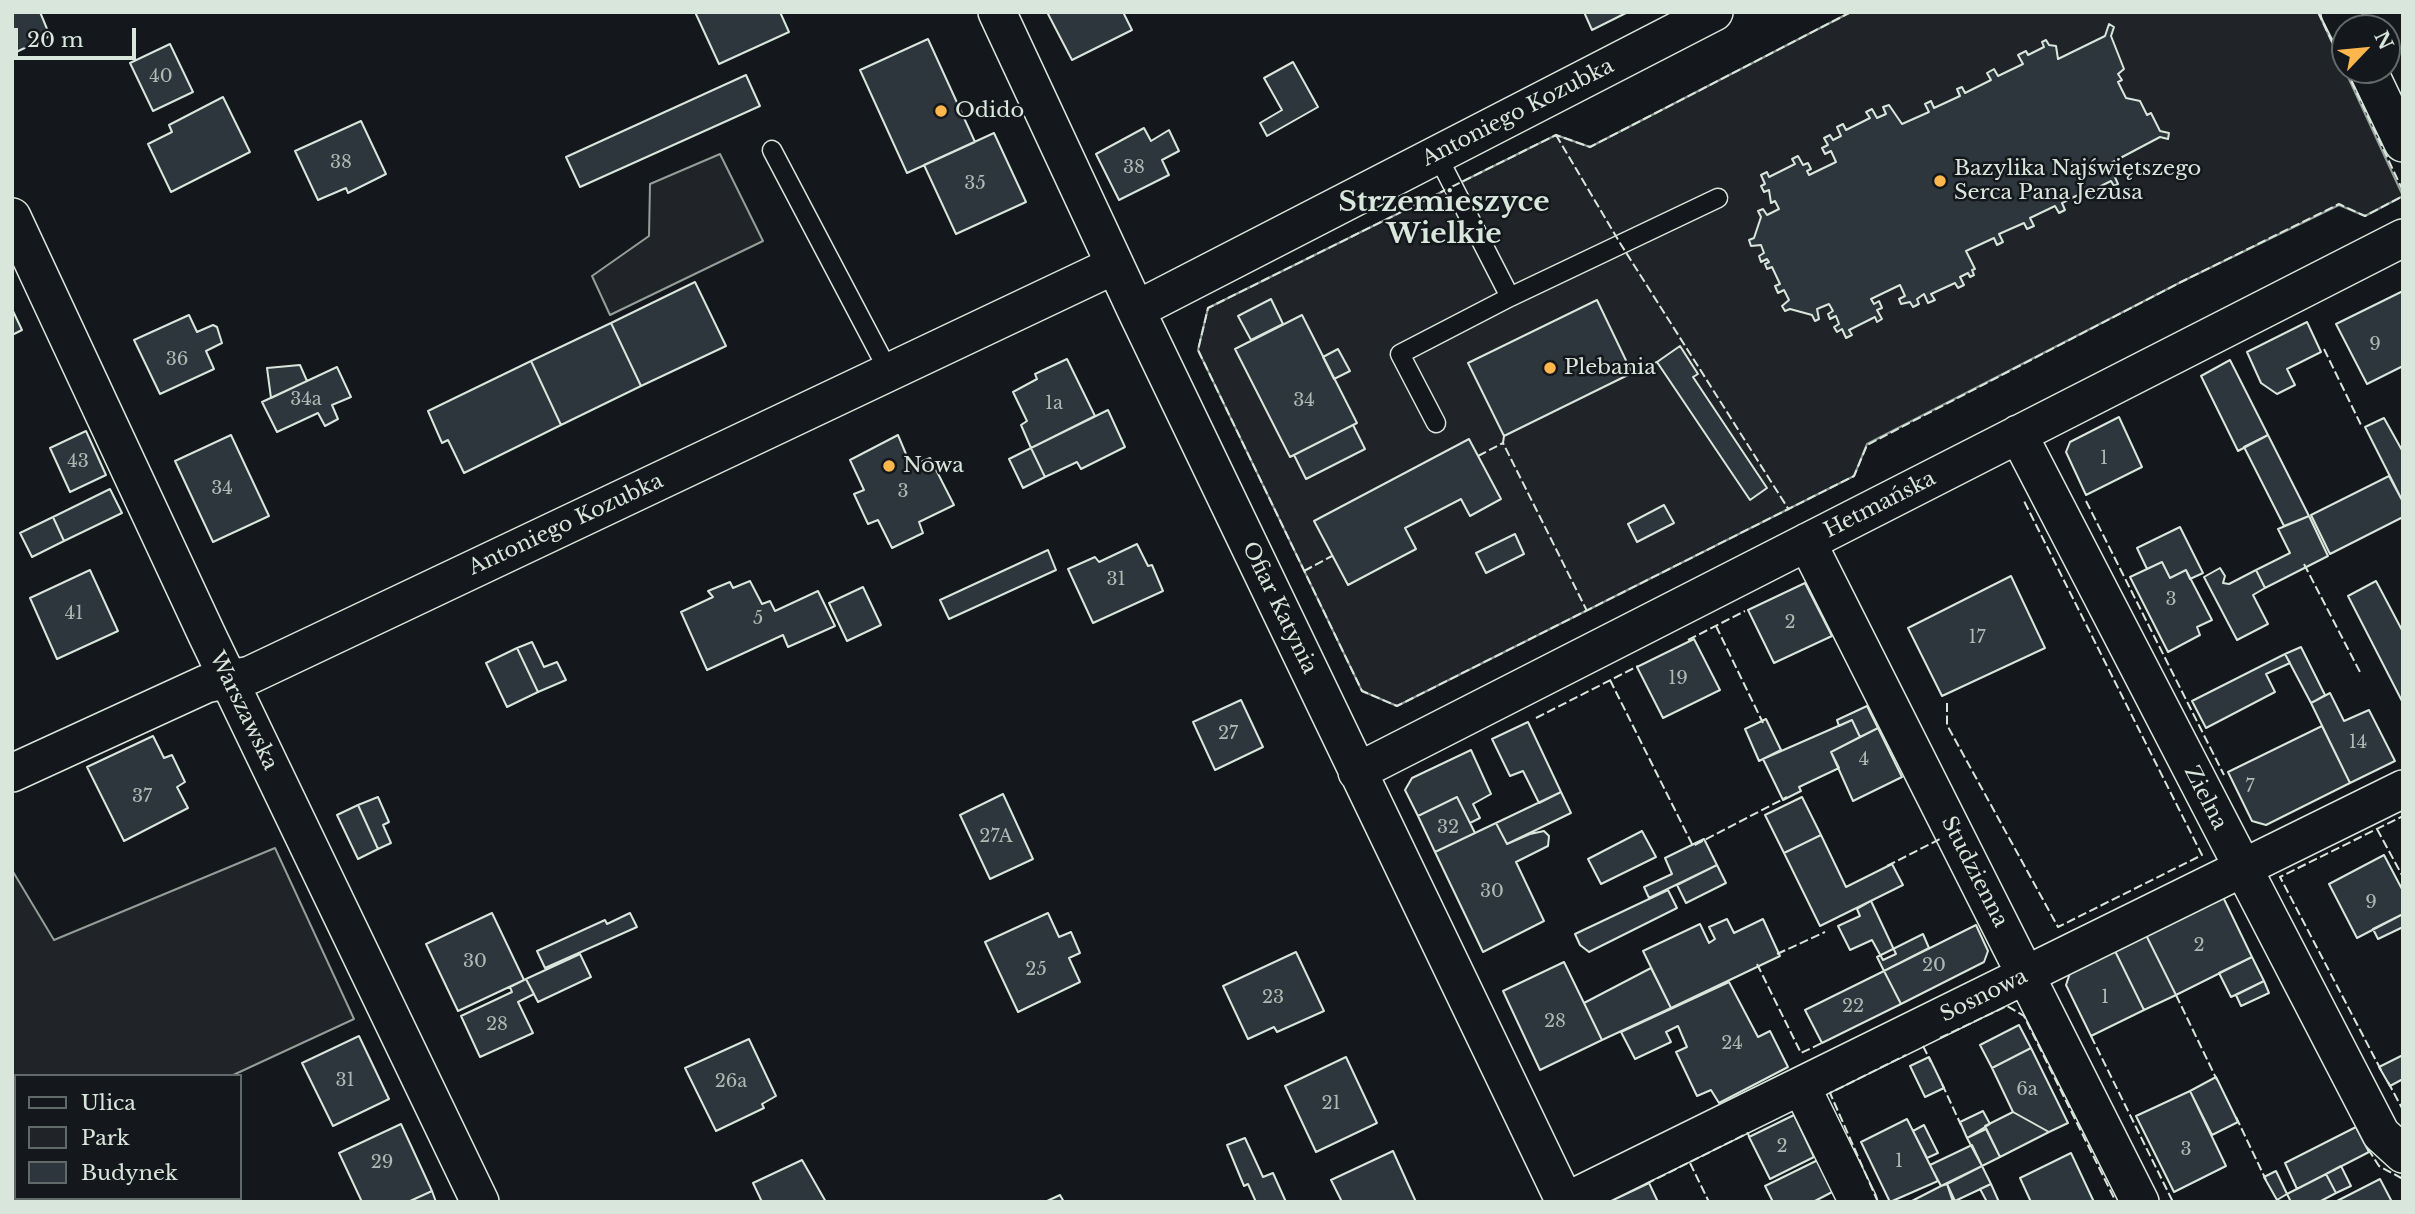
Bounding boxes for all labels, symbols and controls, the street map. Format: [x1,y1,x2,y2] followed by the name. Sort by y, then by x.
[18,14,140,58] scale bar
[2331,14,2401,84] north arrow
[27,27,84,53] text: 20 m
[2369,27,2398,54] text: N
[1418,54,1618,172] street label: Antoniego Kozubka
[149,66,173,88] house number: 40
[955,98,1024,124] place label: Odido
[933,103,949,119] marker: Odido
[330,152,352,174] house number: 38
[1954,156,2201,206] place label: Bazylika Najświętszego Serca Pana Jezusa
[1123,157,1145,179] house number: 38
[964,173,986,195] house number: 35
[1932,173,1948,189] marker: Bazylika Najświętszego Serca Pana Jezusa
[1338,186,1550,252] district label: Strzemieszyce Wielkie
[2369,334,2381,356] house number: 9
[166,349,188,371] house number: 36
[1564,355,1656,381] place label: Plebania
[1542,360,1558,376] marker: Plebania
[290,389,322,411] house number: 34a
[1293,390,1315,412] house number: 34
[1045,393,1063,415] house number: 1a
[2100,448,2108,470] house number: 1
[67,451,89,473] house number: 43
[903,453,964,479] place label: Nowa
[881,458,897,474] marker: Nowa
[1820,466,1940,544] street label: Hetmańska
[465,469,667,581] street label: Antoniego Kozubka
[211,478,233,500] house number: 34
[897,481,909,503] house number: 3
[1236,538,1322,678] street label: Ofiar Katynia
[1106,569,1126,591] house number: 31
[2165,589,2177,611] house number: 3
[65,603,83,625] house number: 41
[753,608,763,630] house number: 5
[1784,612,1796,634] house number: 2
[1968,627,1986,649] house number: 17
[203,648,283,774] street label: Warszawska
[1668,668,1688,690] house number: 19
[1218,723,1238,745] house number: 27
[2349,732,2367,754] house number: 14
[1859,749,1869,771] house number: 4
[2178,762,2232,834] street label: Zielna
[2245,776,2255,798] house number: 7
[132,786,152,808] house number: 37
[1935,812,2013,932] street label: Studzienna
[1437,817,1459,839] house number: 32
[979,826,1013,848] house number: 27A
[1480,881,1504,903] house number: 30
[2365,892,2377,914] house number: 9
[2193,935,2205,957] house number: 2
[463,951,487,973] house number: 30
[1922,955,1946,977] house number: 20
[1025,959,1047,981] house number: 25
[1936,964,2032,1028] street label: Sosnowa
[1262,987,1284,1009] house number: 23
[2101,987,2109,1009] house number: 1
[1842,996,1864,1018] house number: 22
[1544,1011,1566,1033] house number: 28
[486,1014,508,1036] house number: 28
[1721,1033,1743,1055] house number: 24
[335,1070,355,1092] house number: 31
[715,1071,747,1093] house number: 26a
[14,1074,242,1200] legend
[2016,1079,2038,1101] house number: 6a
[81,1090,136,1116] text: Ulica
[1321,1093,1341,1115] house number: 21
[81,1125,130,1151] text: Park
[1776,1136,1788,1158] house number: 2
[2180,1139,2192,1161] house number: 3
[1895,1151,1903,1173] house number: 1
[371,1152,393,1174] house number: 29
[81,1160,178,1186] text: Budynek

